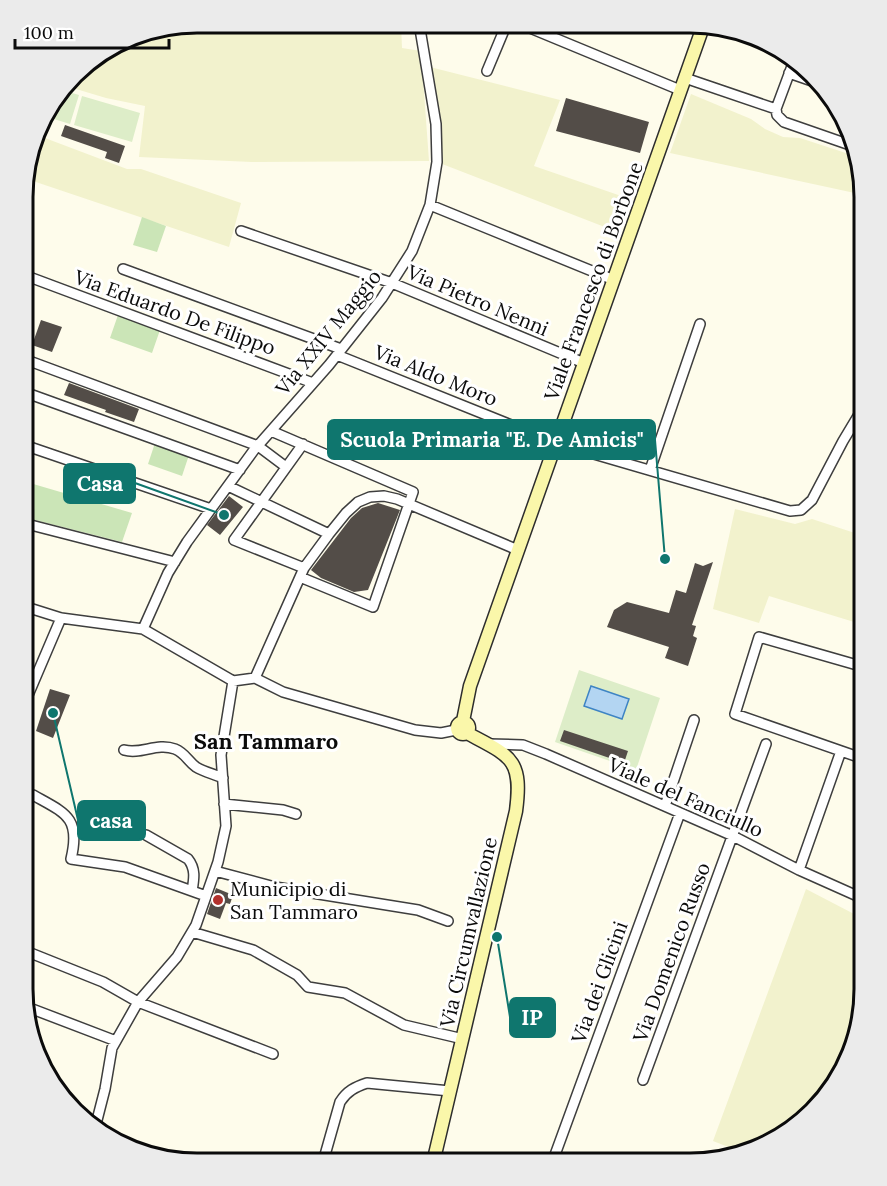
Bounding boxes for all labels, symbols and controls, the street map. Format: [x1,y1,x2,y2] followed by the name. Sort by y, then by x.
[15,12,170,50] scale bar
[24,21,74,44] text: 100 m
[538,158,648,405] street label: Viale Francesco di Borbone
[403,259,553,341] street label: Via Pietro Nenni
[70,264,279,360] street label: Via Eduardo De Filippo
[269,264,386,401] street label: Via XXIV Maggio
[370,339,501,411] street label: Via Aldo Moro
[328,420,655,459] callout: Scuola Primaria "E. De Amicis"
[340,426,644,453] text: Scuola Primaria "E. De Amicis"
[64,464,135,503] callout: Casa
[77,470,123,497] text: Casa
[194,727,338,755] district label: San Tammaro
[604,751,767,842] street label: Viale del Fanciullo
[78,801,145,840] callout: casa
[89,807,133,834] text: casa
[434,834,502,1030] street label: Via Circumvallazione
[627,859,715,1046] street label: Via Domenico Russo
[230,876,358,924] place label: Municipio di San Tammaro
[211,893,225,907] marker: Municipio di San Tammaro
[565,918,633,1047] street label: Via dei Glicini
[510,998,555,1037] callout: IP
[521,1004,543,1031] text: IP

